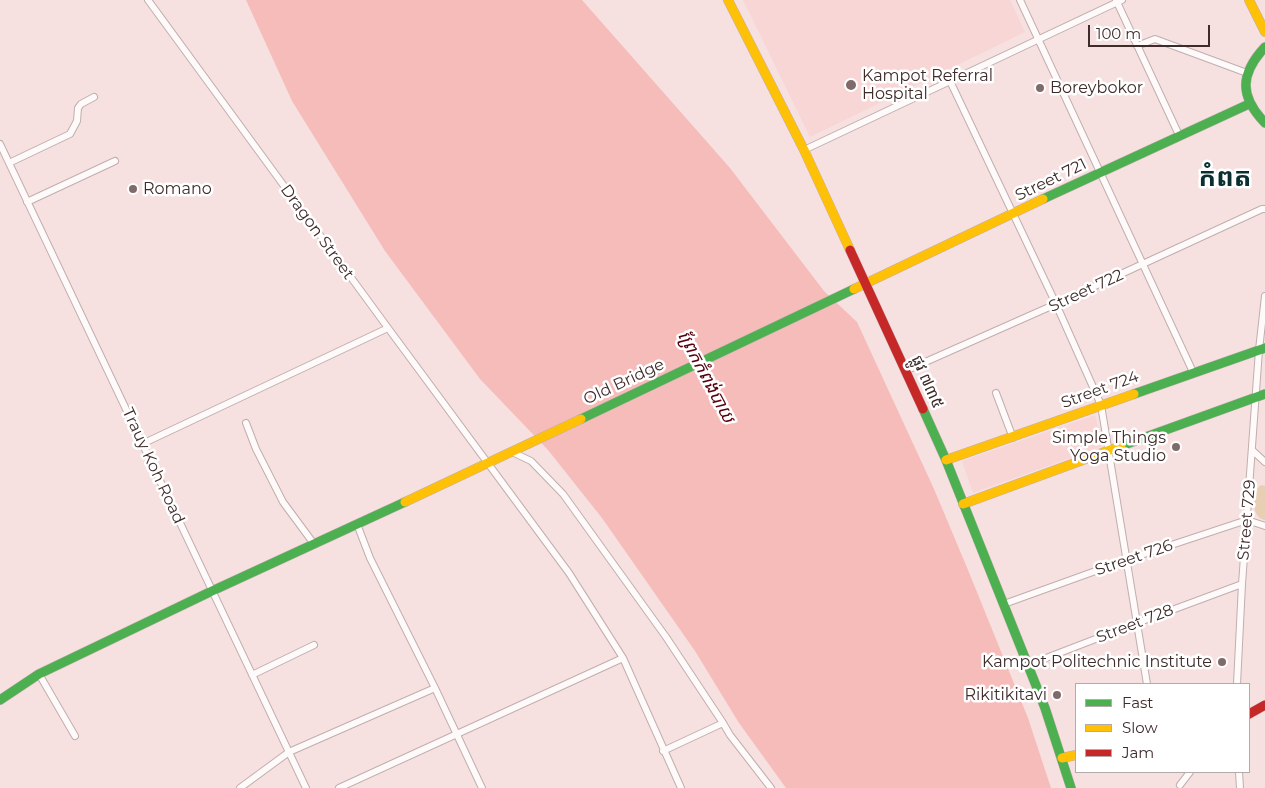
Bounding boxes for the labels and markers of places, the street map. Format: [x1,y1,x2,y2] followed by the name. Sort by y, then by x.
[862,66,993,104] place label: Kampot Referral Hospital
[844,78,858,92] marker: Kampot Referral Hospital
[1050,78,1143,98] place label: Boreybokor
[1034,82,1046,94] marker: Boreybokor
[143,179,212,199] place label: Romano
[127,183,139,195] marker: Romano
[1052,428,1166,466] place label: Simple Things Yoga Studio
[1170,441,1182,453] marker: Simple Things Yoga Studio
[982,652,1212,672] place label: Kampot Politechnic Institute
[1216,656,1228,668] marker: Kampot Politechnic Institute
[964,685,1047,705] place label: Rikitikitavi
[1051,689,1063,701] marker: Rikitikitavi

